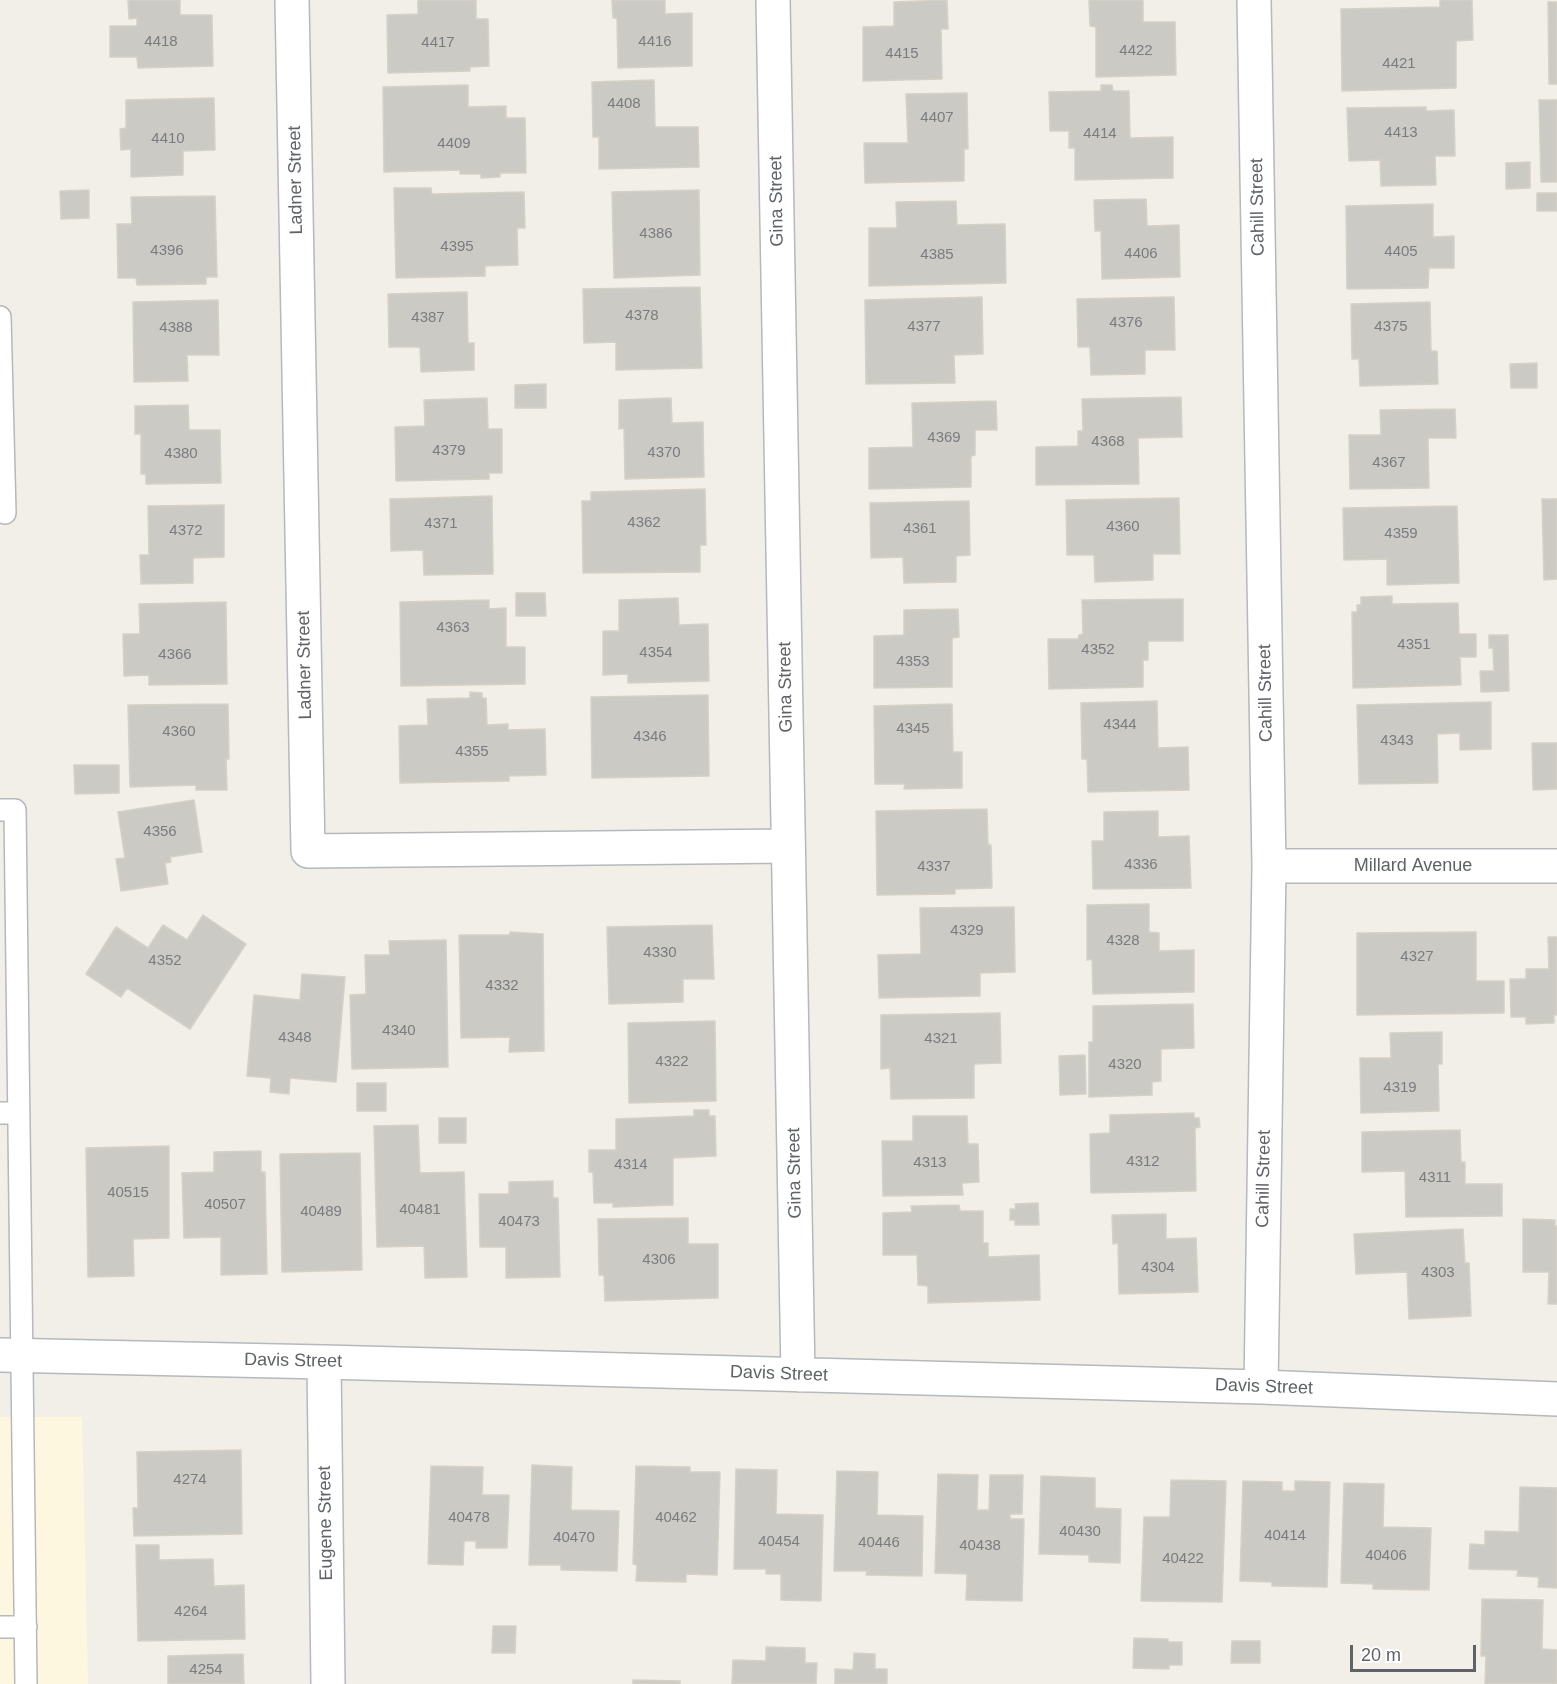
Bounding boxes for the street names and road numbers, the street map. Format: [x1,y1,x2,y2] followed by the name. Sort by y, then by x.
[284,125,308,235] street label: Ladner Street
[765,155,789,247] street label: Gina Street
[1246,158,1270,256] street label: Cahill Street
[293,610,317,720] street label: Ladner Street
[774,641,798,733] street label: Gina Street
[1254,644,1278,742] street label: Cahill Street
[1354,855,1472,877] street label: Millard Avenue
[783,1127,807,1219] street label: Gina Street
[1252,1130,1276,1228] street label: Cahill Street
[244,1349,342,1373] street label: Davis Street
[730,1361,828,1387] street label: Davis Street
[1215,1374,1313,1400] street label: Davis Street
[314,1465,338,1581] street label: Eugene Street

